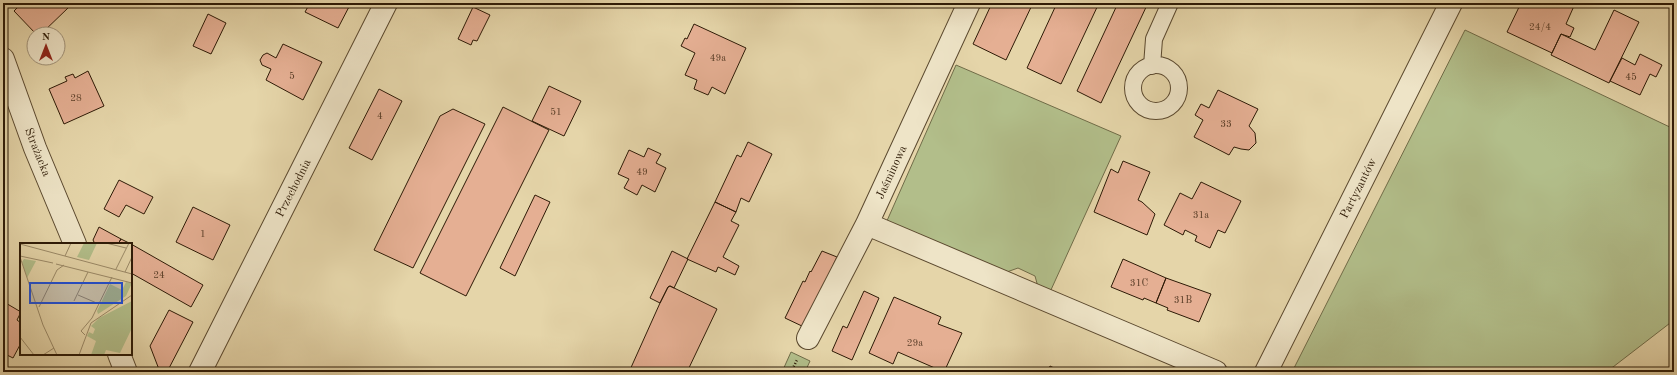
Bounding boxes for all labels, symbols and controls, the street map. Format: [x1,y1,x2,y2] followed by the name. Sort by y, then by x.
[1529,22,1551,32] house number: 24/4
[26,26,66,66] north arrow
[42,32,51,43] text: N
[710,53,726,63] house number: 49a
[289,71,295,81] house number: 5
[1625,72,1637,82] house number: 45
[70,93,82,103] house number: 28
[550,107,562,117] house number: 51
[377,111,383,121] house number: 4
[1220,119,1232,129] house number: 33
[22,126,52,178] street label: Strażacka
[874,144,910,201] street label: Jaśminowa
[1339,156,1380,221] street label: Partyzantów
[274,157,314,219] street label: Przechodnia
[636,167,648,177] house number: 49
[1193,210,1209,220] house number: 31a
[200,229,206,239] house number: 1
[20,243,132,355] inset map
[153,270,165,280] house number: 24
[1130,278,1148,288] house number: 31C
[1174,295,1192,305] house number: 31B
[907,338,923,348] house number: 29a

